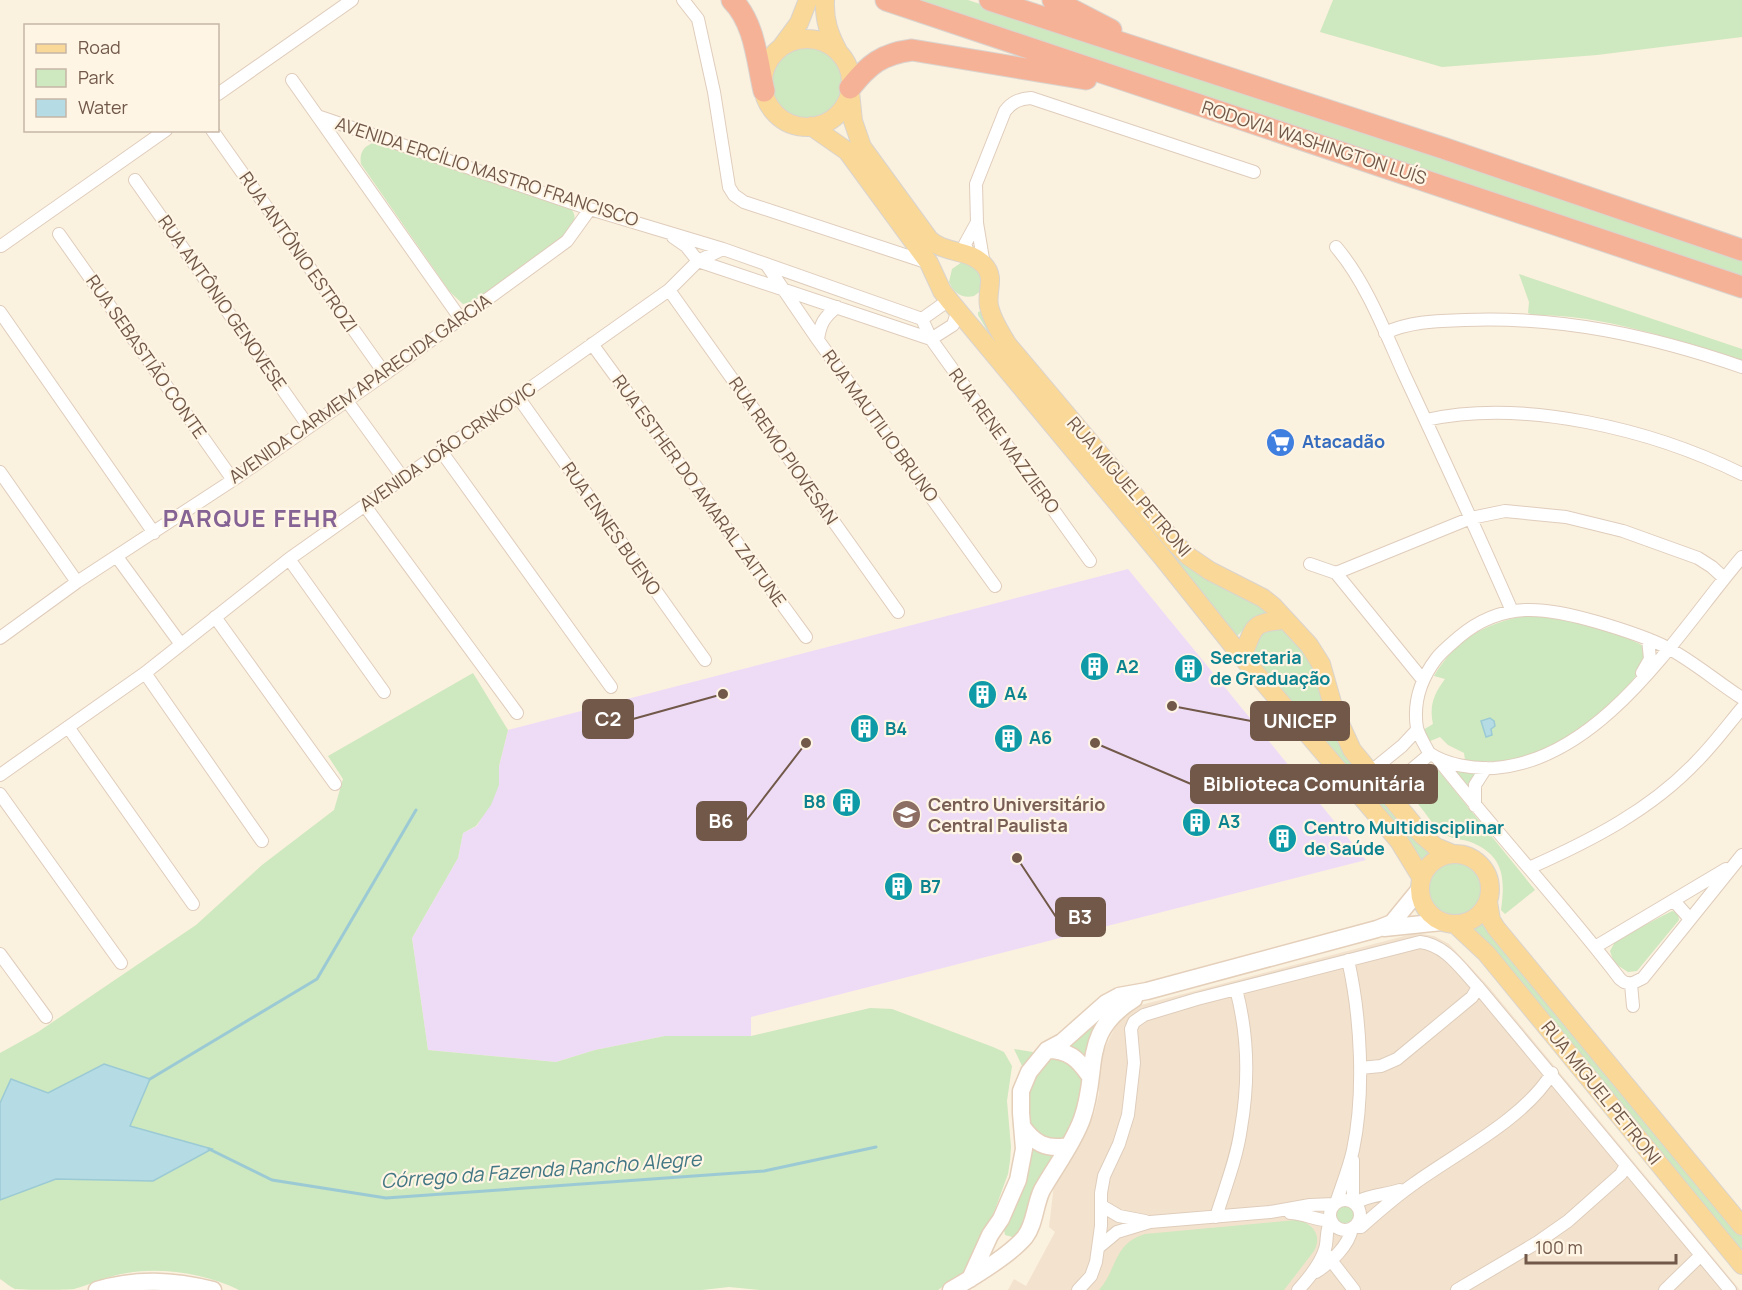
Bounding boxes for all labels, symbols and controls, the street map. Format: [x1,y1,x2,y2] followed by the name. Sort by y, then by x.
[24,24,219,132] legend
[78,35,121,59] text: Road
[78,65,115,89] text: Park
[1199,94,1430,190] street label: RODOVIA WASHINGTON LUÍS
[78,95,128,119] text: Water
[333,111,642,231] street label: AVENIDA ERCÍLIO MASTRO FRANCISCO
[234,167,363,336] street label: RUA ANTÔNIO ESTROZI
[153,210,293,395] street label: RUA ANTÔNIO GENOVESE
[81,270,213,443] street label: RUA SEBASTIÃO CONTE
[224,288,496,488] street label: AVENIDA CARMEM APARECIDA GARCIA
[817,345,944,506] street label: RUA MAUTILIO BRUNO
[944,363,1066,518] street label: RUA RENE MAZZIERO
[607,369,792,611] street label: RUA ESTHER DO AMARAL ZAITUNE
[724,372,844,529] street label: RUA REMO PIOVESAN
[354,376,541,516] street label: AVENIDA JOÃO CRNKOVIC
[1062,411,1197,561] street label: RUA MIGUEL PETRONI
[1265,426,1297,458] supermarket icon: Atacadão
[1302,429,1385,453] place label: Atacadão
[557,457,667,600] street label: RUA ENNES BUENO
[163,501,339,534] district label: PARQUE FEHR
[1210,645,1330,690] place label: Secretaria de Graduação
[1079,651,1111,683] building icon: A2
[1173,652,1205,684] building icon: Secretaria de Graduação
[1116,654,1139,678] place label: A2
[967,678,999,710] building icon: A4
[1004,681,1028,705] place label: A4
[583,700,633,738] callout: C2
[1251,702,1349,740] callout: UNICEP
[595,705,621,732] text: C2
[1263,707,1337,734] text: UNICEP
[848,713,880,745] building icon: B4
[885,716,907,740] place label: B4
[992,722,1024,754] building icon: A6
[1029,725,1052,749] place label: A6
[1191,765,1437,803] callout: Biblioteca Comunitária
[1203,770,1425,797] text: Biblioteca Comunitária
[831,786,863,818] building icon: B8
[804,789,826,813] place label: B8
[928,792,1105,837] place label: Centro Universitário Central Paulista
[891,799,923,831] school or university icon: Centro Universitário Central Paulista
[697,802,746,840] callout: B6
[1181,806,1213,838] building icon: A3
[708,807,734,834] text: B6
[1218,809,1241,833] place label: A3
[1304,815,1504,860] place label: Centro Multidisciplinar de Saúde
[1267,822,1299,854] building icon: Centro Multidisciplinar de Saúde
[883,871,915,903] building icon: B7
[920,874,941,898] place label: B7
[1056,898,1105,936] callout: B3
[1068,903,1092,930] text: B3
[1536,1016,1667,1169] street label: RUA MIGUEL PETRONI
[380,1145,703,1194] water label: Córrego da Fazenda Rancho Alegre
[1526,1227,1676,1265] scale bar
[1535,1235,1583,1259] text: 100 m

